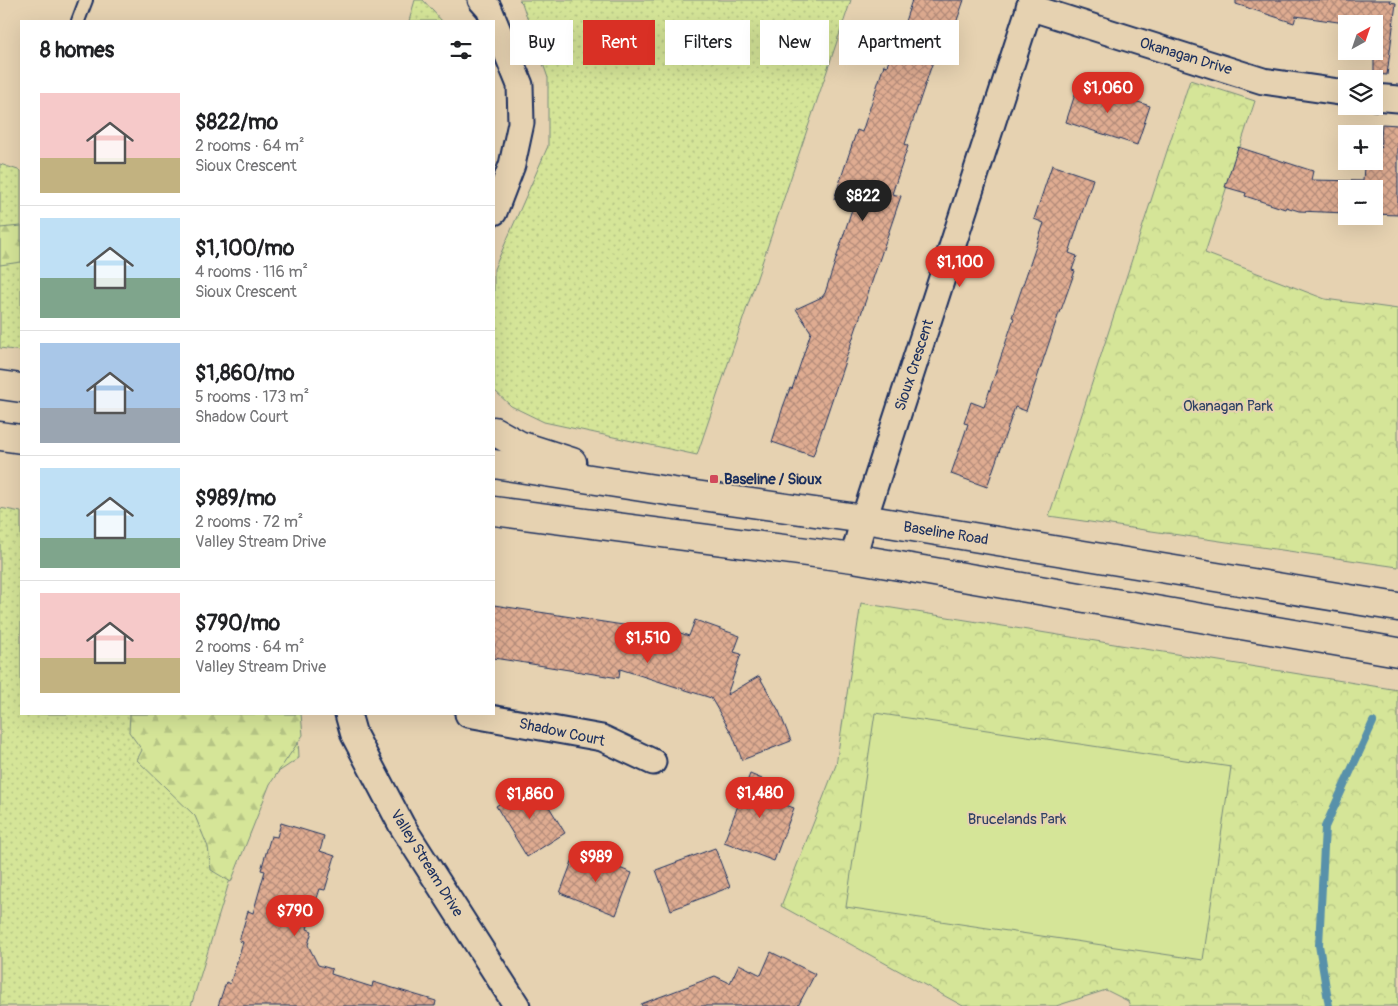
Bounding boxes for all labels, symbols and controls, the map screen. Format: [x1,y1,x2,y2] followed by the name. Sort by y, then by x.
[1338,15,1382,60] north arrow
[1338,15,1383,225] map controls
[510,20,573,65] chip: Buy
[583,20,655,65] chip: Rent
[665,20,750,65] chip: Filters
[760,20,829,65] chip: New
[839,20,959,65] chip: Apartment
[1137,33,1235,80] street label: Okanagan Drive
[447,36,475,64] icon: filters
[40,37,114,64] text: 8 homes
[1338,70,1383,115] button: layers
[1067,72,1149,114] pin: $1,060
[1083,78,1133,98] text: $1,060
[195,109,278,136] text: $822/mo
[80,113,140,173] icon: home
[1338,125,1383,170] button: +
[195,136,305,156] text: 2 rooms · 64 m²
[195,156,297,176] text: Sioux Crescent
[833,180,893,222] pin: $822
[1338,180,1383,225] button: −
[846,186,880,206] text: $822
[195,235,294,262] text: $1,100/mo
[80,238,140,298] icon: home
[919,246,1001,288] pin: $1,100
[936,252,984,272] text: $1,100
[195,262,308,282] text: 4 rooms · 116 m²
[195,282,297,302] text: Sioux Crescent
[891,316,939,413] street label: Sioux Crescent
[195,360,295,387] text: $1,860/mo
[80,363,140,423] icon: home
[195,387,309,407] text: 5 rooms · 173 m²
[1183,397,1274,416] park label: Okanagan Park
[195,407,288,427] text: Shadow Court
[724,470,822,489] place label: Baseline / Sioux
[708,473,720,485] marker: Baseline / Sioux
[195,485,276,512] text: $989/mo
[80,488,140,548] icon: home
[195,512,303,532] text: 2 rooms · 72 m²
[902,517,990,550] street label: Baseline Road
[195,532,326,552] text: Valley Stream Drive
[195,610,280,637] text: $790/mo
[80,613,140,673] icon: home
[607,622,689,664] pin: $1,510
[626,628,670,648] text: $1,510
[195,637,305,657] text: 2 rooms · 64 m²
[195,657,326,677] text: Valley Stream Drive
[517,714,608,751] street label: Shadow Court
[719,776,801,819] pin: $1,480
[489,778,571,820] pin: $1,860
[736,783,784,803] text: $1,480
[506,784,554,804] text: $1,860
[386,806,468,921] street label: Valley Stream Drive
[968,810,1067,829] park label: Brucelands Park
[566,840,626,883] pin: $989
[579,847,613,867] text: $989
[265,894,325,937] pin: $790
[277,901,313,921] text: $790

